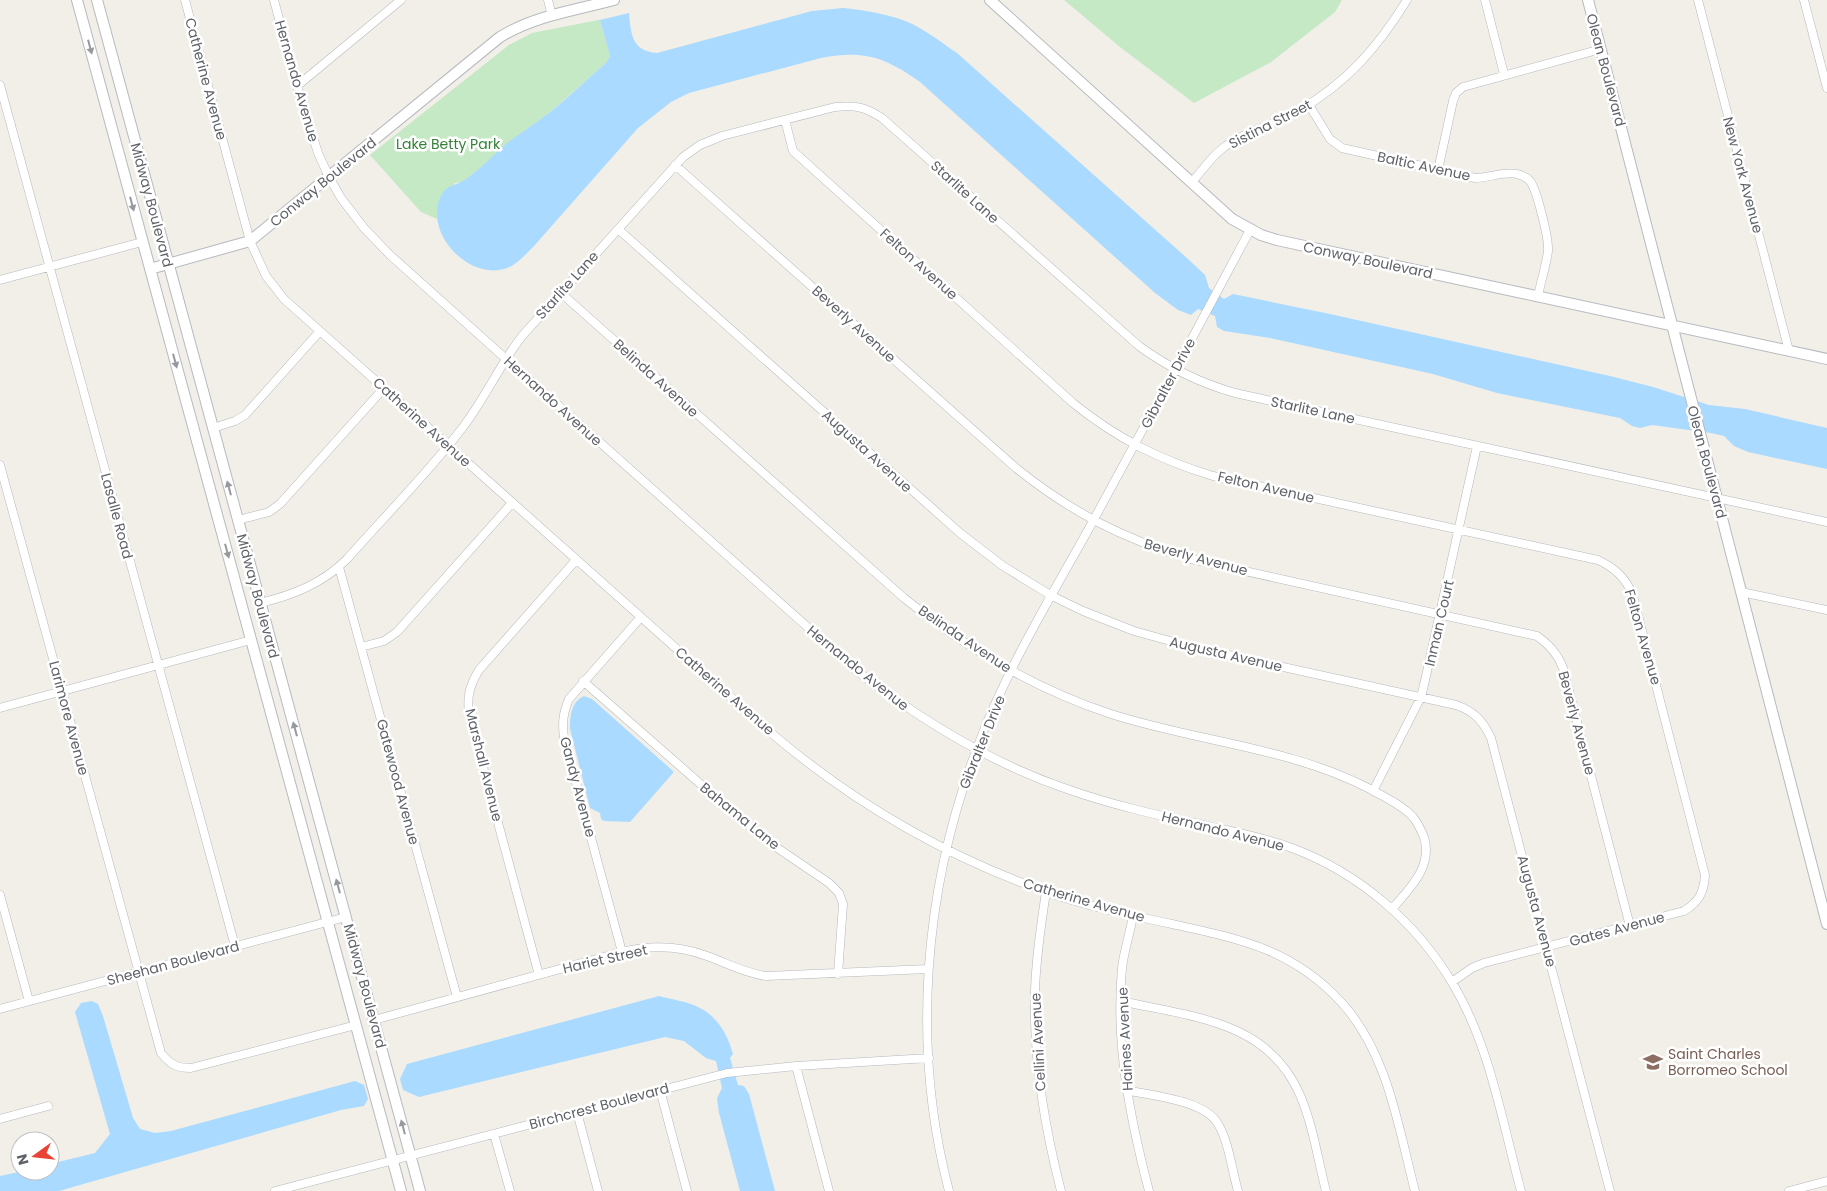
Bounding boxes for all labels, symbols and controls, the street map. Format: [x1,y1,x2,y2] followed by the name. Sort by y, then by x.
[1581,11,1631,129] street label: Olean Boulevard
[180,16,232,143] street label: Catherine Avenue
[270,18,324,144] street label: Hernando Avenue
[86,40,94,55] one-way arrow
[1225,95,1315,153] street label: Sistina Street
[1718,115,1768,236] street label: New York Avenue
[265,133,381,231] street label: Conway Boulevard
[396,134,501,154] park label: Lake Betty Park
[126,141,178,269] street label: Midway Boulevard
[1376,146,1473,186] street label: Baltic Avenue
[927,156,1004,228] street label: Starlite Lane
[128,196,136,212] one-way arrow
[876,224,963,305] street label: Felton Avenue
[1301,237,1435,283] street label: Conway Boulevard
[531,246,603,323] street label: Starlite Lane
[808,281,901,367] street label: Beverly Avenue
[609,334,703,422] street label: Belinda Avenue
[1136,334,1200,432] street label: Gibralter Drive
[500,352,607,451] street label: Hernando Avenue
[171,353,179,368] one-way arrow
[369,373,476,472] street label: Catherine Avenue
[1269,391,1357,429] street label: Starlite Lane
[1682,403,1732,521] street label: Olean Boulevard
[818,405,917,497] street label: Augusta Avenue
[1216,466,1317,508] street label: Felton Avenue
[96,471,138,561] street label: Lasalle Road
[225,480,233,495] one-way arrow
[232,532,284,660] street label: Midway Boulevard
[1142,534,1250,581] street label: Beverly Avenue
[223,544,231,559] one-way arrow
[1419,578,1459,668] street label: Inman Court
[1620,587,1666,687] street label: Felton Avenue
[914,600,1016,678] street label: Belinda Avenue
[803,621,913,716] street label: Hernando Avenue
[1168,631,1285,677] street label: Augusta Avenue
[671,642,779,740] street label: Catherine Avenue
[44,659,94,778] street label: Larimore Avenue
[1554,669,1601,777] street label: Beverly Avenue
[954,692,1010,792] street label: Gibralter Drive
[460,706,508,824] street label: Marshall Avenue
[372,717,424,847] street label: Gatewood Avenue
[291,721,299,737] one-way arrow
[555,735,601,840] street label: Gandy Avenue
[696,778,784,855] street label: Bahama Lane
[1160,806,1287,856] street label: Hernando Avenue
[1512,853,1562,969] street label: Augusta Avenue
[1021,873,1147,927] street label: Catherine Avenue
[334,878,342,893] one-way arrow
[1567,907,1667,951] street label: Gates Avenue
[339,922,391,1050] street label: Midway Boulevard
[105,936,241,990] street label: Sheehan Boulevard
[561,940,649,978] street label: Hariet Street
[1112,986,1138,1091] street label: Haines Avenue
[1025,992,1051,1092] street label: Cellini Avenue
[1668,1044,1788,1080] place label: Saint Charles Borromeo School
[1642,1051,1664,1073] school or university icon: Saint Charles Borromeo School
[527,1078,671,1134] street label: Birchcrest Boulevard
[399,1119,407,1134] one-way arrow
[10,1131,60,1181] north arrow
[11,1152,33,1167] text: N

